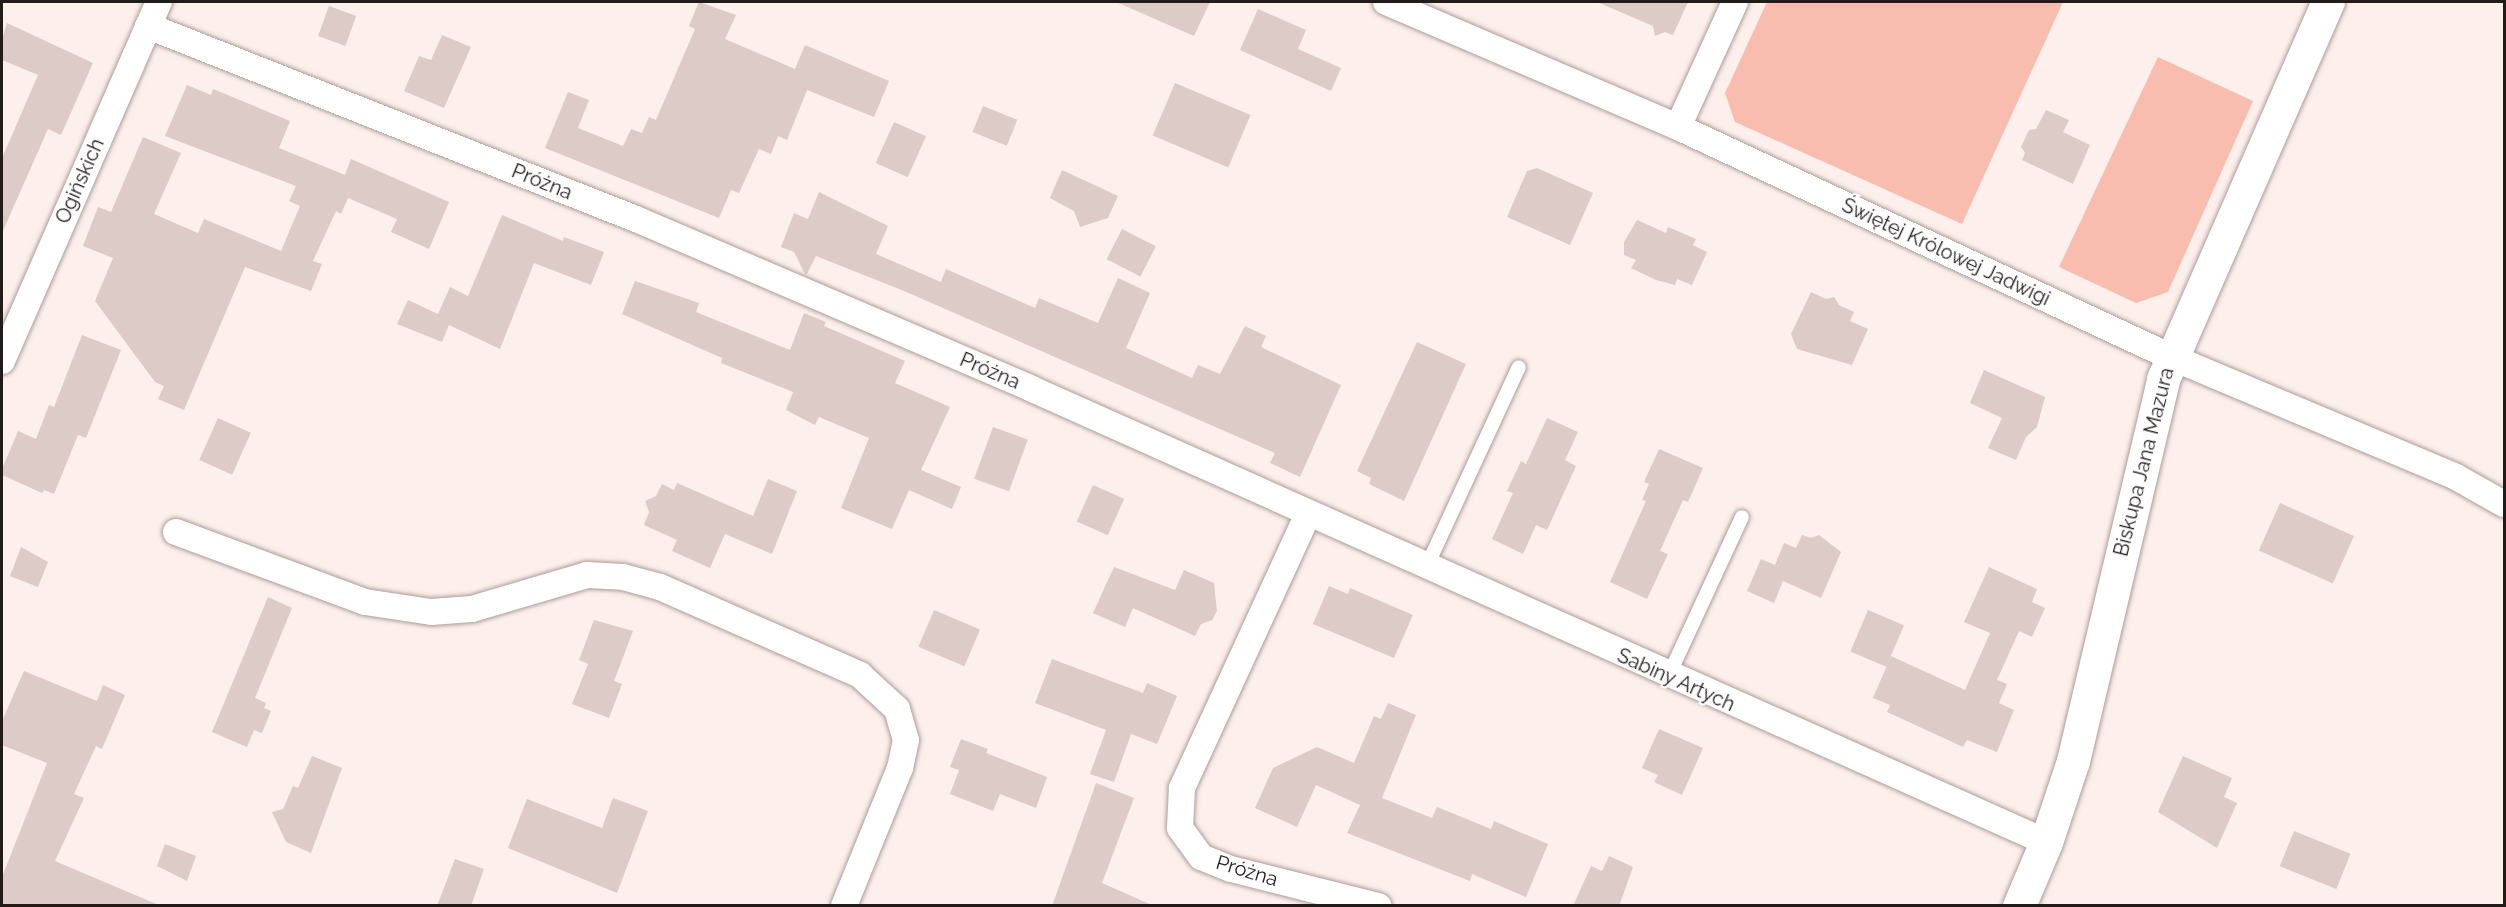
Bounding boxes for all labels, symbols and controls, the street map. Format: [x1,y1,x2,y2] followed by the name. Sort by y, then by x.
[51,135,109,227] street label: Ogińskich
[508,159,576,205] street label: Próżna
[1838,193,2054,311] street label: Świętej Królowej Jadwigi
[956,348,1024,394] street label: Próżna
[2109,365,2179,559] street label: Biskupa Jana Mazura
[1613,643,1739,717] street label: Sabiny Artych
[1213,850,1281,892] street label: Próżna

